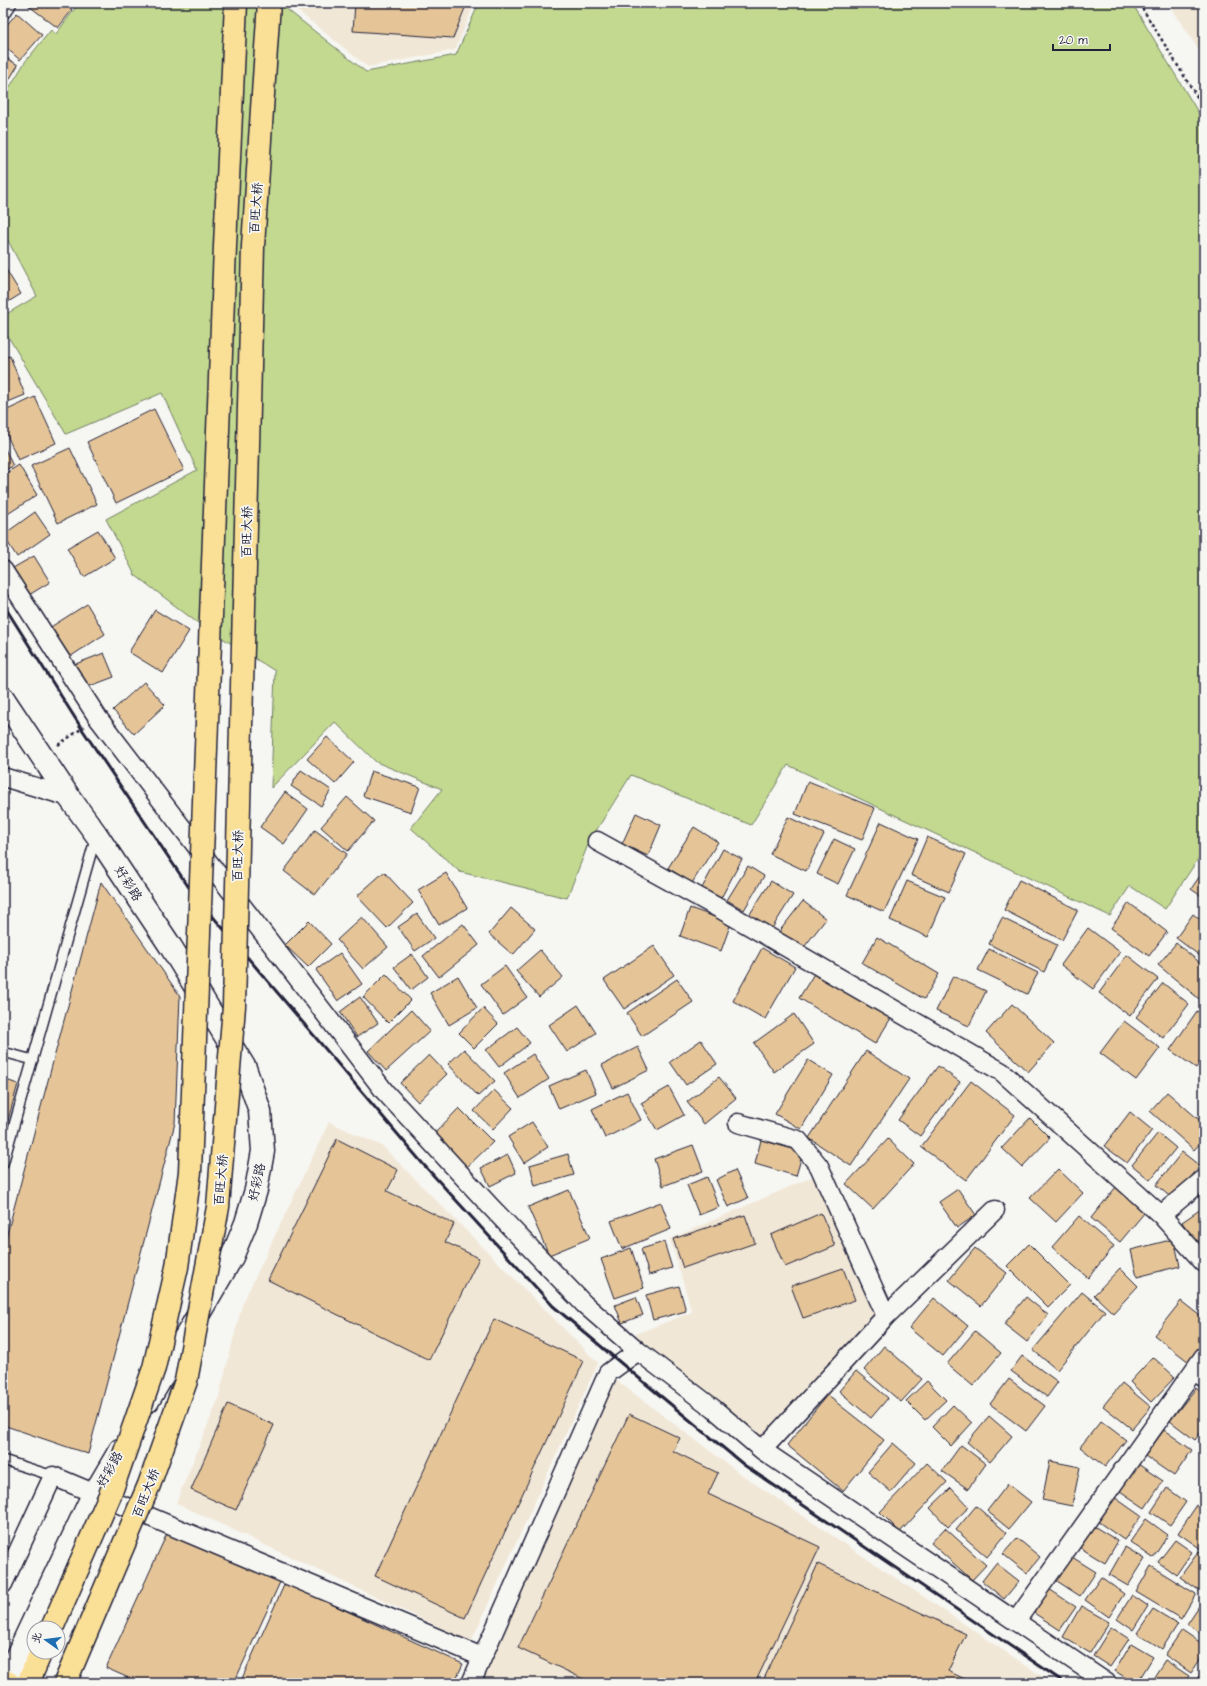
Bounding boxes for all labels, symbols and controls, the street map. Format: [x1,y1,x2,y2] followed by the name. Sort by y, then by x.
[1053,26,1110,52] scale bar
[1059,32,1088,49] text: 20 m
[245,181,267,235] street label: 百旺大桥
[238,506,256,558] street label: 百旺大桥
[229,830,247,882] street label: 百旺大桥
[110,862,146,905] street label: 好彩路
[210,1153,232,1207] street label: 百旺大桥
[244,1161,270,1203] street label: 好彩路
[92,1448,127,1491] street label: 好彩路
[128,1466,164,1521] street label: 百旺大桥
[26,1620,66,1660] north arrow
[28,1631,45,1645] text: 北

